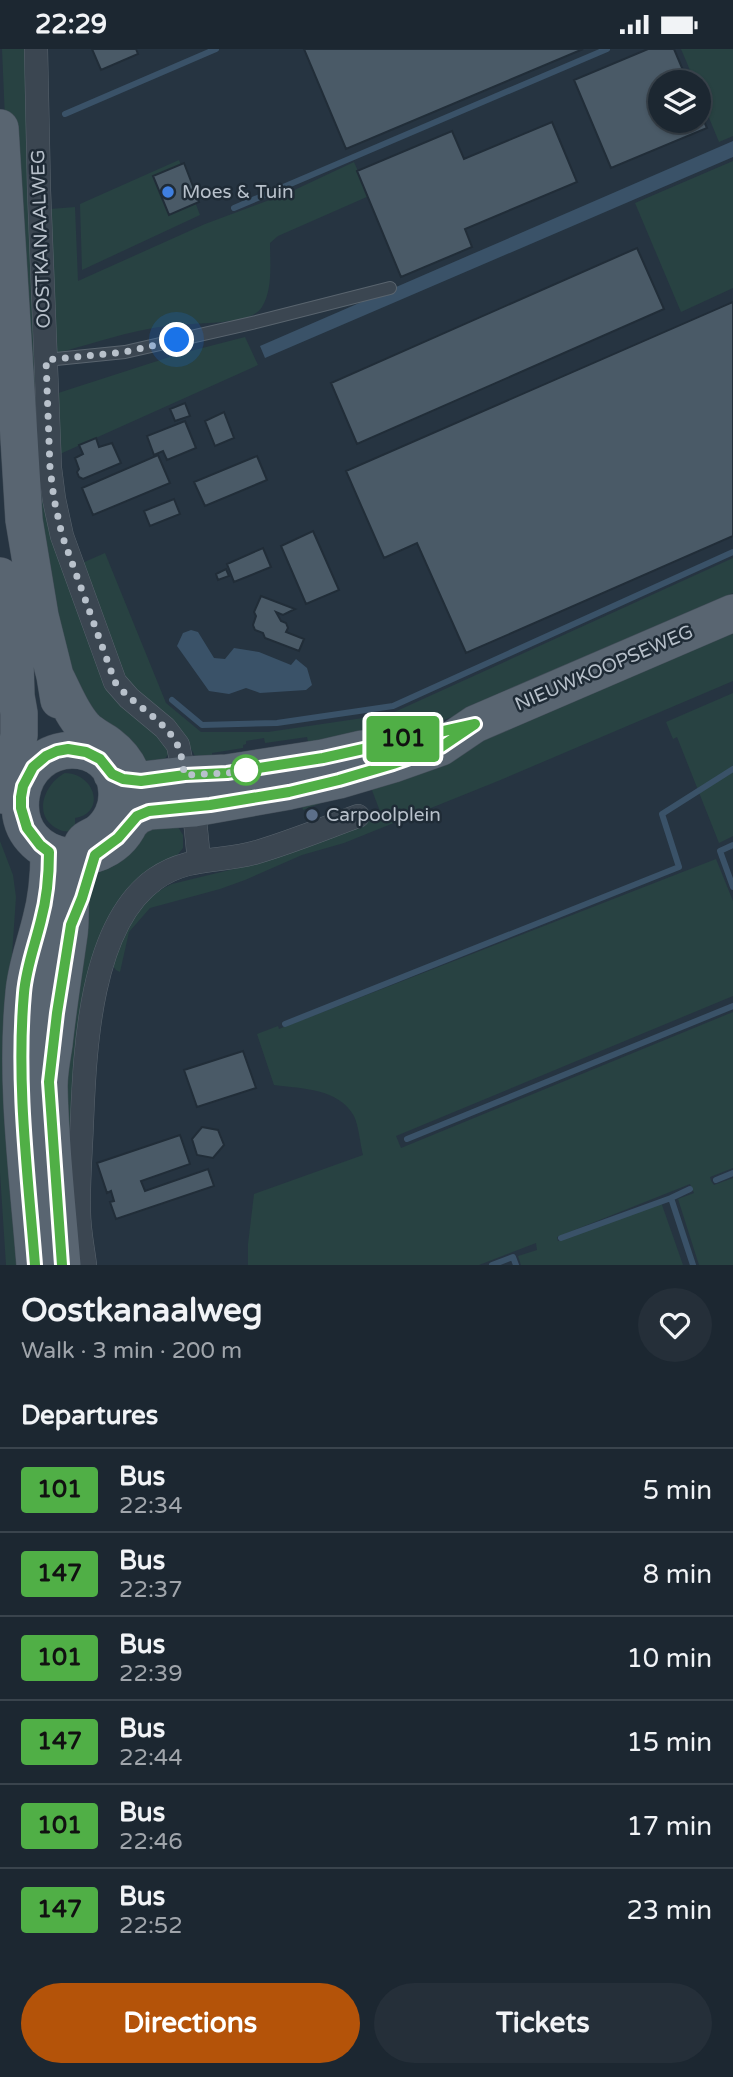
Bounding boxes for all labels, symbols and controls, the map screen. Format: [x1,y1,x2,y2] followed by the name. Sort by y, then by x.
[35,9,107,40] text: 22:29
[648,70,711,133] map controls
[648,70,711,133] button: layers
[27,149,55,329] street label: OOSTKANAALWEG
[182,181,294,203] place label: Moes & Tuin
[160,184,176,200] marker: Moes & Tuin
[159,322,194,357] your location
[512,620,696,716] street label: NIEUWKOOPSEWEG
[363,716,443,762] line badge: 101
[380,724,426,753] text: 101
[231,755,261,785] unlabelled marker
[326,804,441,826] place label: Carpoolplein
[304,807,320,823] marker: Carpoolplein
[638,1288,712,1362] button: heart
[21,1291,263,1330] text: Oostkanaalweg
[21,1337,242,1365] text: Walk · 3 min · 200 m
[21,1400,158,1431] text: Departures
[119,1461,165,1492] text: Bus
[37,1475,82,1504] text: 101
[643,1475,712,1506] text: 5 min
[119,1492,183,1520] text: 22:34
[119,1545,165,1576] text: Bus
[37,1559,82,1588] text: 147
[643,1559,712,1590] text: 8 min
[119,1576,183,1604] text: 22:37
[119,1629,165,1660] text: Bus
[37,1643,82,1672] text: 101
[626,1643,712,1674] text: 10 min
[119,1660,183,1688] text: 22:39
[119,1713,165,1744] text: Bus
[37,1727,82,1756] text: 147
[626,1727,712,1758] text: 15 min
[119,1744,183,1772] text: 22:44
[119,1797,165,1828] text: Bus
[37,1811,82,1840] text: 101
[626,1811,712,1842] text: 17 min
[119,1828,183,1856] text: 22:46
[119,1881,165,1912] text: Bus
[37,1895,82,1924] text: 147
[626,1895,712,1926] text: 23 min
[119,1912,183,1940] text: 22:52
[21,1983,360,2063] button: Directions
[374,1983,712,2063] button: Tickets

